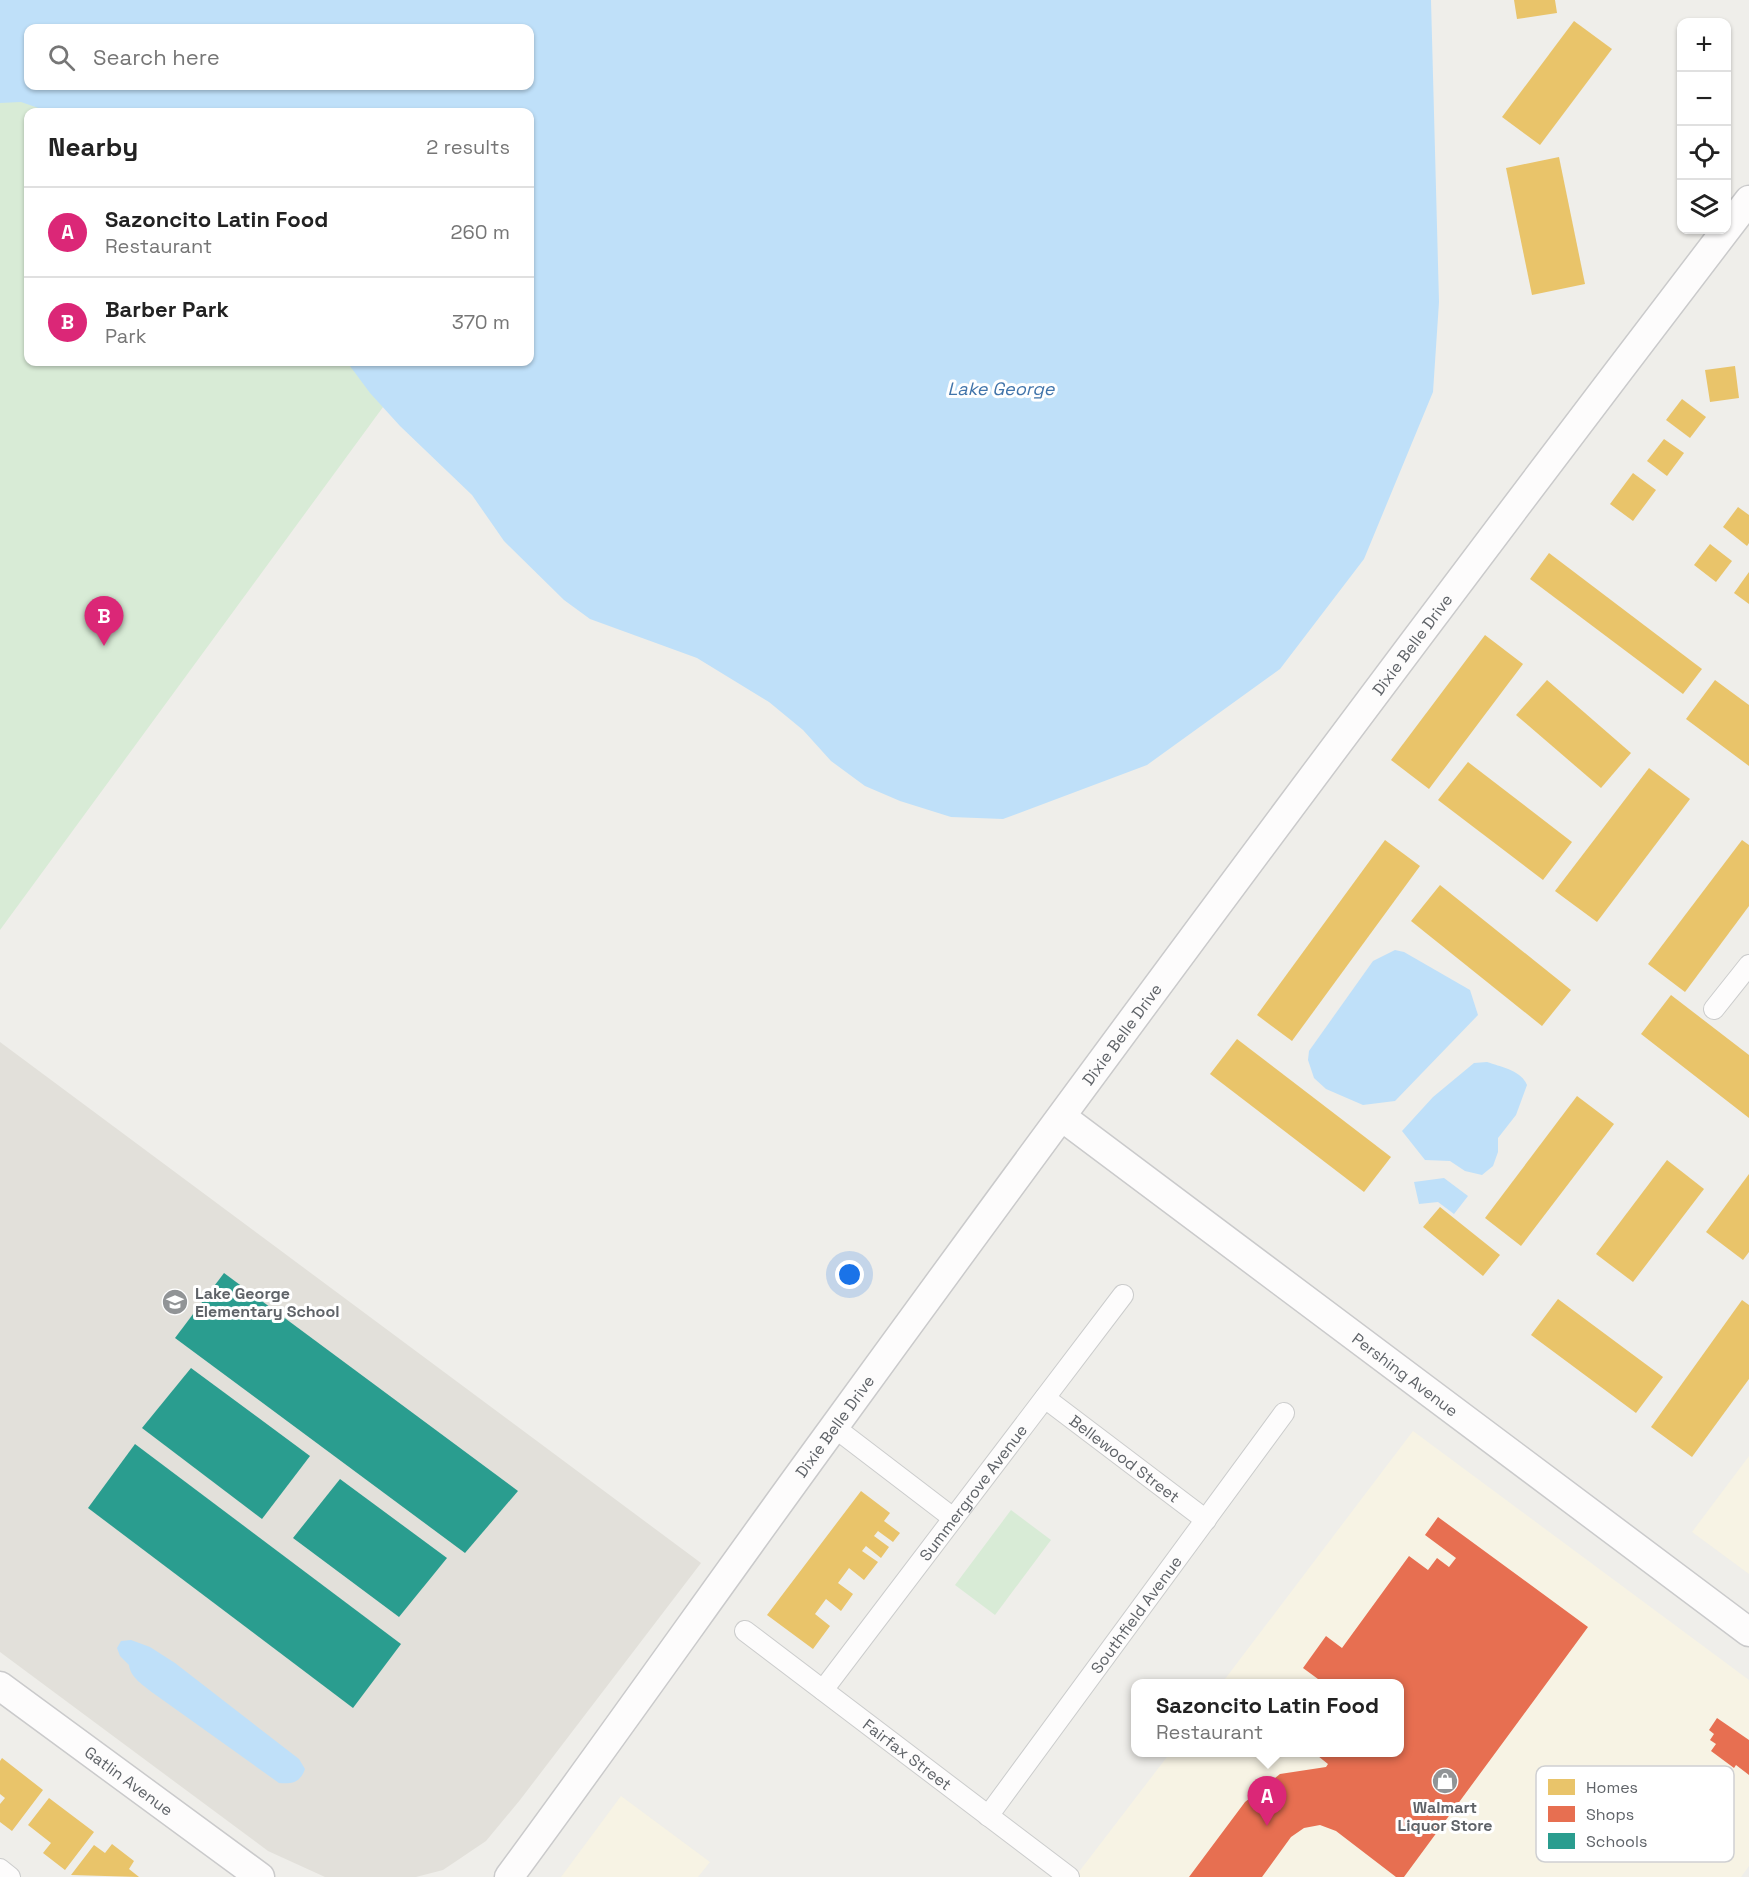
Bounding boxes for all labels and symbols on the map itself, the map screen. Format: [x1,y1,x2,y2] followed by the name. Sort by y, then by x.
[947,377,1056,400] water label: Lake George
[1368,590,1457,700] street label: Dixie Belle Drive
[84,596,124,646] pin: B
[1078,979,1167,1090] street label: Dixie Belle Drive
[835,1260,864,1289] your location
[195,1283,339,1322] place label: Lake George Elementary School
[160,1287,190,1317] school or university icon: Lake George Elementary School
[1348,1328,1462,1421] street label: Pershing Avenue
[791,1371,879,1482] street label: Dixie Belle Drive
[1065,1410,1184,1507] street label: Bellewood Street
[915,1420,1032,1565] street label: Summergrove Avenue
[1086,1552,1187,1678] street label: Southfield Avenue
[858,1714,956,1795] street label: Fairfax Street
[80,1742,177,1821] street label: Gatlin Avenue
[1430,1766,1460,1796] shop icon: Walmart Liquor Store
[1536,1766,1734,1862] legend
[1248,1776,1286,1826] pin: A
[1586,1777,1638,1798] text: Homes
[1398,1797,1492,1836] place label: Walmart Liquor Store
[1586,1804,1634,1825] text: Shops
[1586,1831,1647,1852] text: Schools

